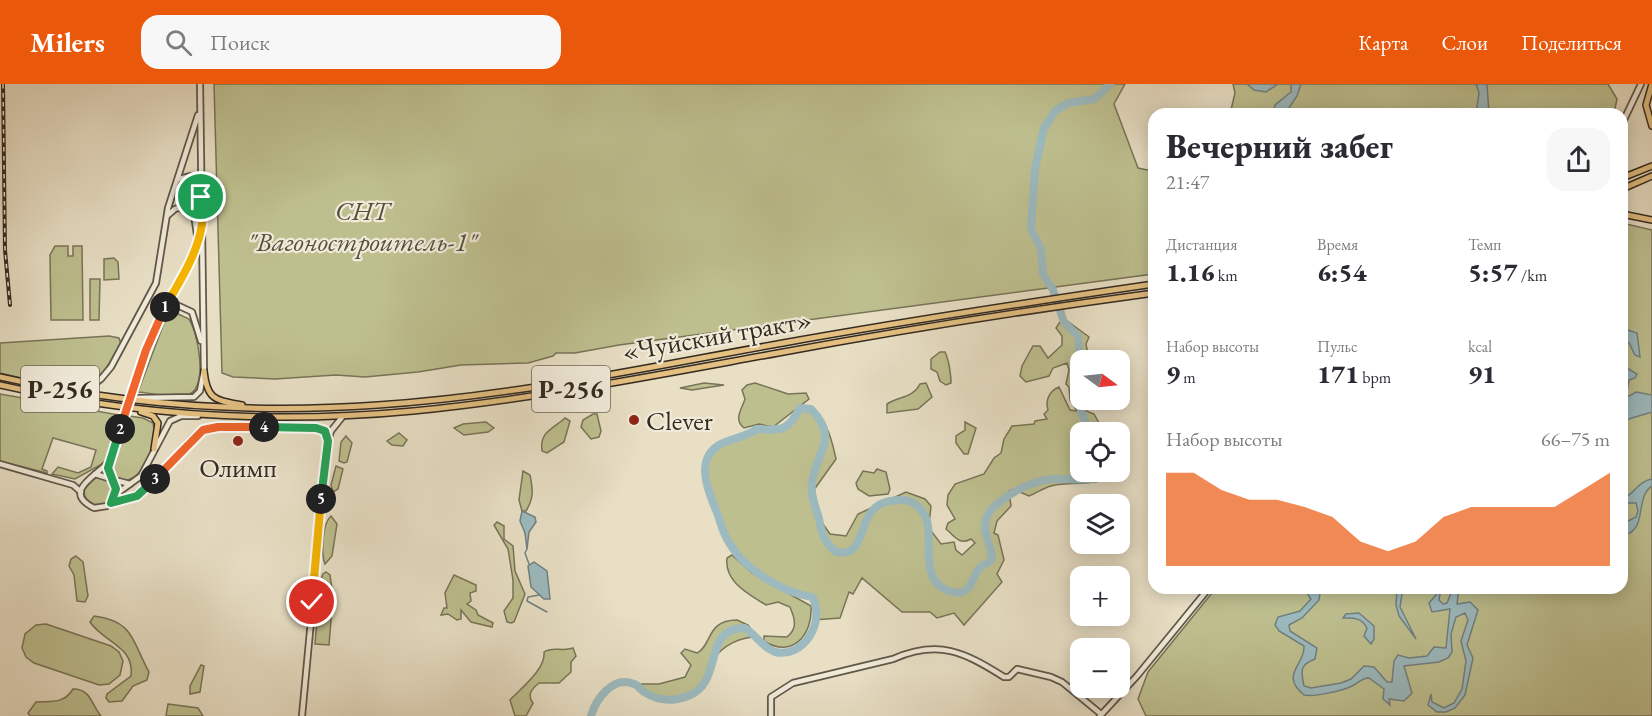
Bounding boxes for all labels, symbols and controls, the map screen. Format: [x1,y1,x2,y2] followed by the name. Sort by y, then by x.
[141,15,561,69] search box
[30,24,105,60] text: Milers
[162,26,195,59] icon: search
[210,28,270,57] text: Поиск
[1358,29,1408,56] text: Карта
[1441,29,1488,56] text: Слои
[1521,29,1622,56] text: Поделиться
[1166,125,1393,168] text: Вечерний забег
[1547,128,1610,191] button: share
[1166,169,1209,195] text: 21:47
[175,171,226,222] pin
[184,180,217,213] icon: arrive
[247,193,480,259] park label: СНТ "Вагоностроитель-1"
[1166,234,1237,255] text: Дистанция
[1317,234,1358,255] text: Время
[1468,234,1501,255] text: Темп
[1166,255,1215,289] text: 1.16
[1317,255,1367,289] text: 6:54
[1468,255,1518,289] text: 5:57
[1215,265,1238,286] text: km
[1518,265,1547,286] text: /km
[150,292,180,322] pin: 1
[161,296,169,317] text: 1
[619,301,815,369] street label: «Чуйский тракт»
[1166,336,1259,357] text: Набор высоты
[1317,336,1358,357] text: Пульс
[1468,336,1492,357] text: kcal
[1070,350,1130,410] north arrow
[1070,350,1130,698] map controls
[1166,357,1180,391] text: 9
[1317,357,1359,391] text: 171
[1468,357,1496,391] text: 91
[21,366,99,412] road number: Р-256
[532,366,610,412] road number: Р-256
[1180,367,1196,388] text: m
[1359,367,1391,388] text: bpm
[646,403,713,438] place label: Clever
[249,412,279,442] pin: 4
[627,413,641,427] marker: Clever
[105,414,135,444] pin: 2
[260,416,268,437] text: 4
[116,418,124,439] text: 2
[1070,422,1130,482] button: locate
[1166,426,1282,452] text: Набор высоты
[1541,426,1610,452] text: 66–75 m
[231,434,245,448] marker: Олимп
[199,450,277,485] place label: Олимп
[140,464,170,494] pin: 3
[151,468,159,489] text: 3
[306,484,336,514] pin: 5
[317,488,325,509] text: 5
[1070,494,1130,554] button: layers
[1070,566,1130,626] button: +
[286,576,337,627] pin
[295,585,328,618] icon: check
[1070,638,1130,698] button: −

